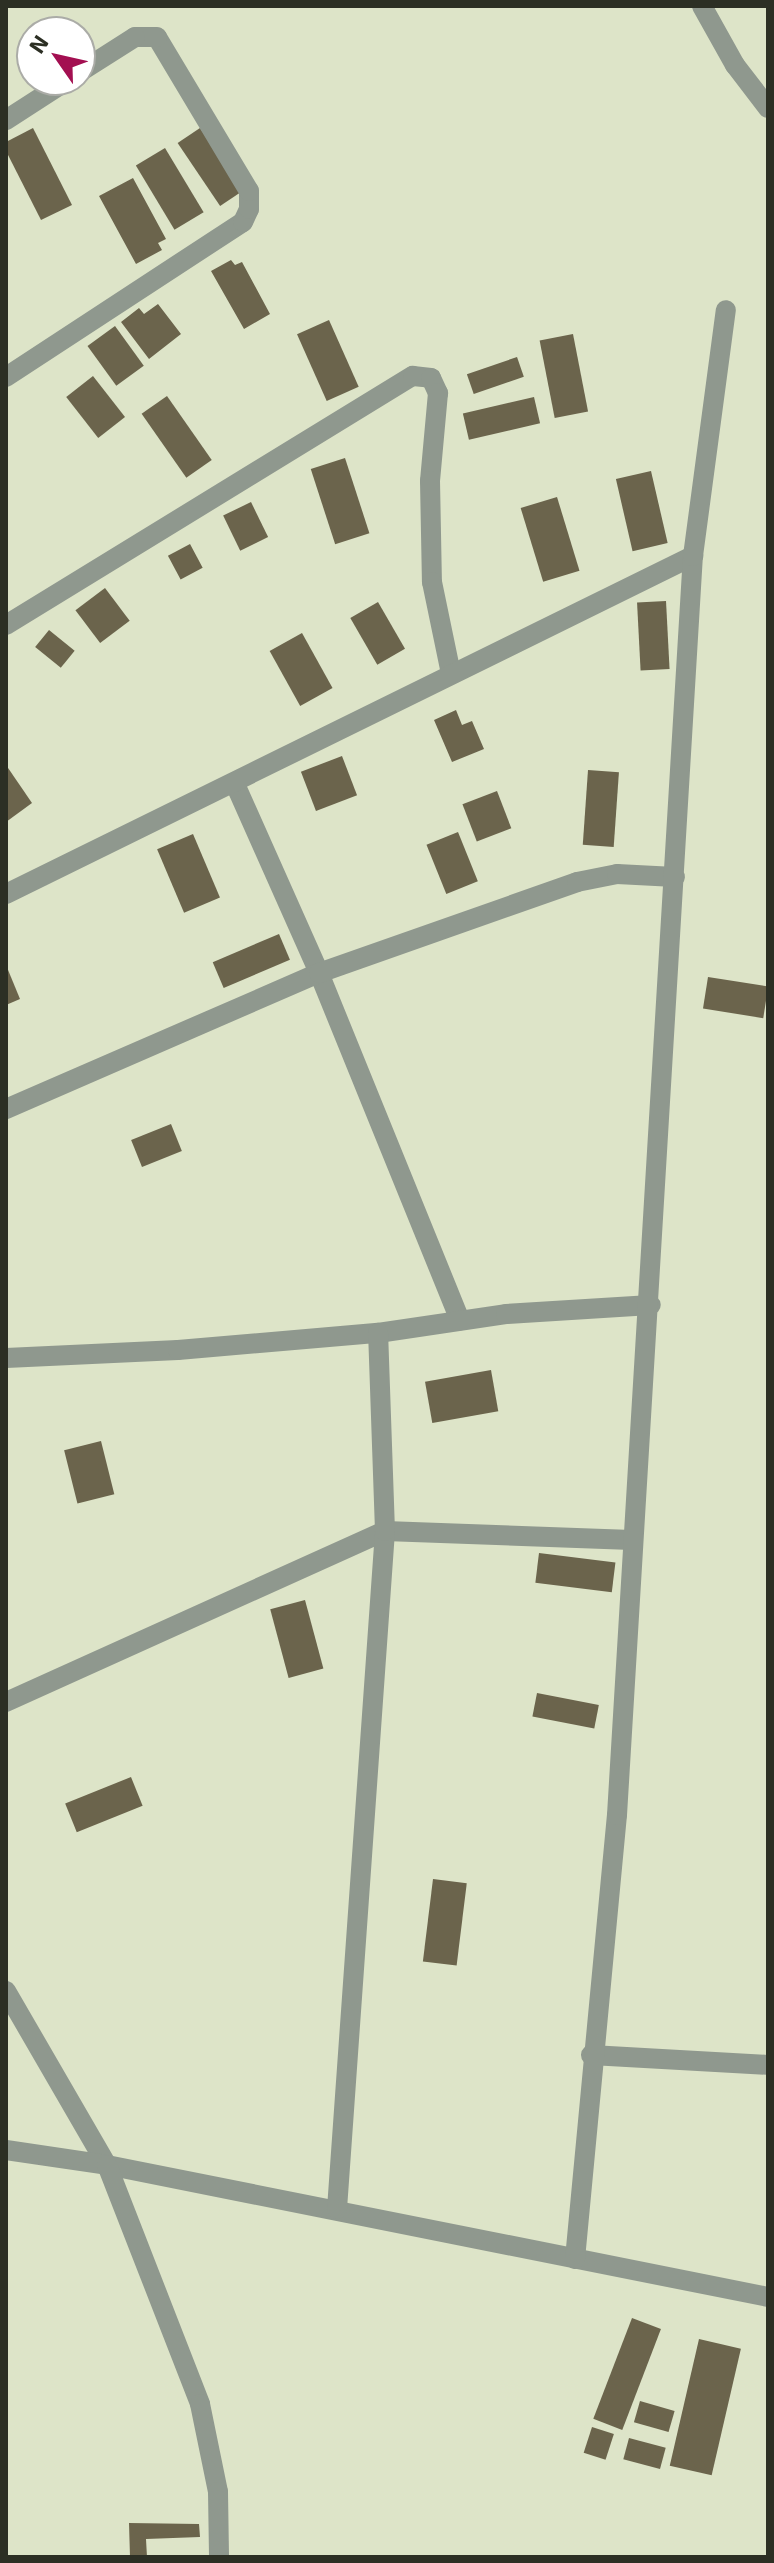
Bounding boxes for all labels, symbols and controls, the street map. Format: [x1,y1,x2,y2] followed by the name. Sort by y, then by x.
[16,16,96,96] north arrow
[23,30,53,58] text: N

